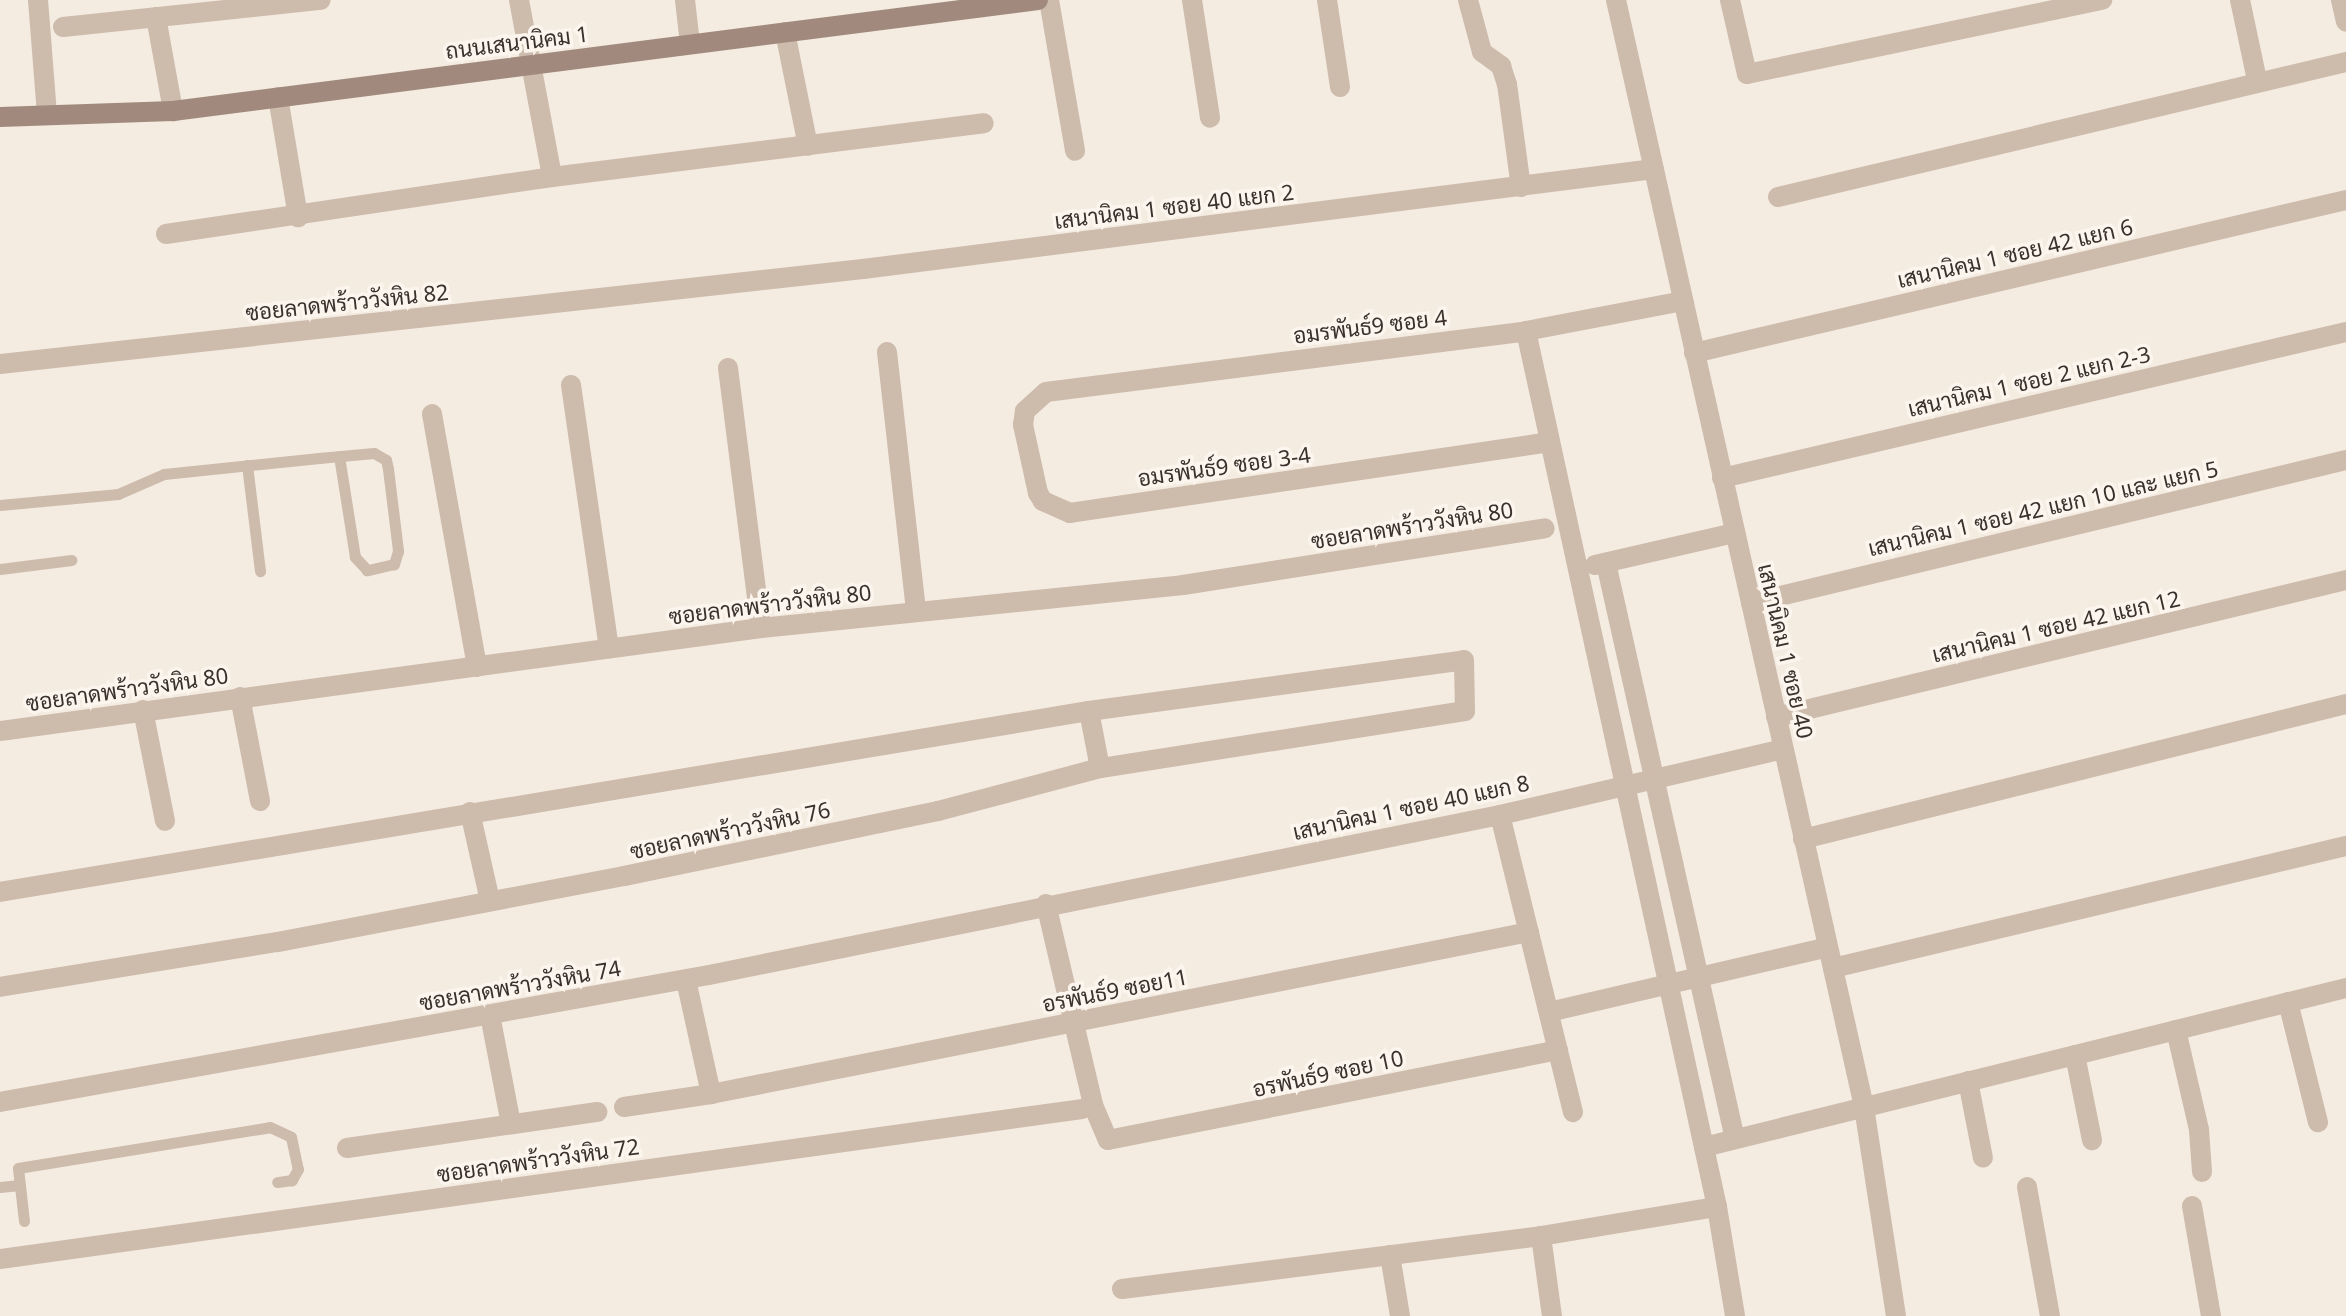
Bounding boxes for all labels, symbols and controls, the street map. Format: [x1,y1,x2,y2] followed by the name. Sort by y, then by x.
[444,20,590,64] street label: ถนนเสนานิคม 1
[1053,178,1295,234] street label: เสนานิคม 1 ซอย 40 แยก 2
[1895,213,2135,293] street label: เสนานิคม 1 ซอย 42 แยก 6
[244,278,450,326] street label: ซอยลาดพร้าววังหิน 82
[1292,303,1448,349] street label: อมรพันธ์9 ซอย 4
[1905,340,2153,422] street label: เสนานิคม 1 ซอย 2 แยก 2-3
[1136,441,1312,491] street label: อมรพันธ์9 ซอย 3-4
[1865,455,2221,561] street label: เสนานิคม 1 ซอย 42 แยก 10 และ แยก 5
[1309,496,1515,554] street label: ซอยลาดพร้าววังหิน 80
[1753,561,1819,741] street label: เสนานิคม 1 ซอย 40
[667,578,873,630] street label: ซอยลาดพร้าววังหิน 80
[1929,585,2183,667] street label: เสนานิคม 1 ซอย 42 แยก 12
[24,662,230,716] street label: ซอยลาดพร้าววังหิน 80
[1290,769,1532,845] street label: เสนานิคม 1 ซอย 40 แยก 8
[627,796,833,864] street label: ซอยลาดพร้าววังหิน 76
[417,954,623,1016] street label: ซอยลาดพร้าววังหิน 74
[1040,963,1190,1017] street label: อรพันธ์9 ซอย11
[1250,1044,1406,1102] street label: อรพันธ์9 ซอย 10
[435,1133,641,1187] street label: ซอยลาดพร้าววังหิน 72

